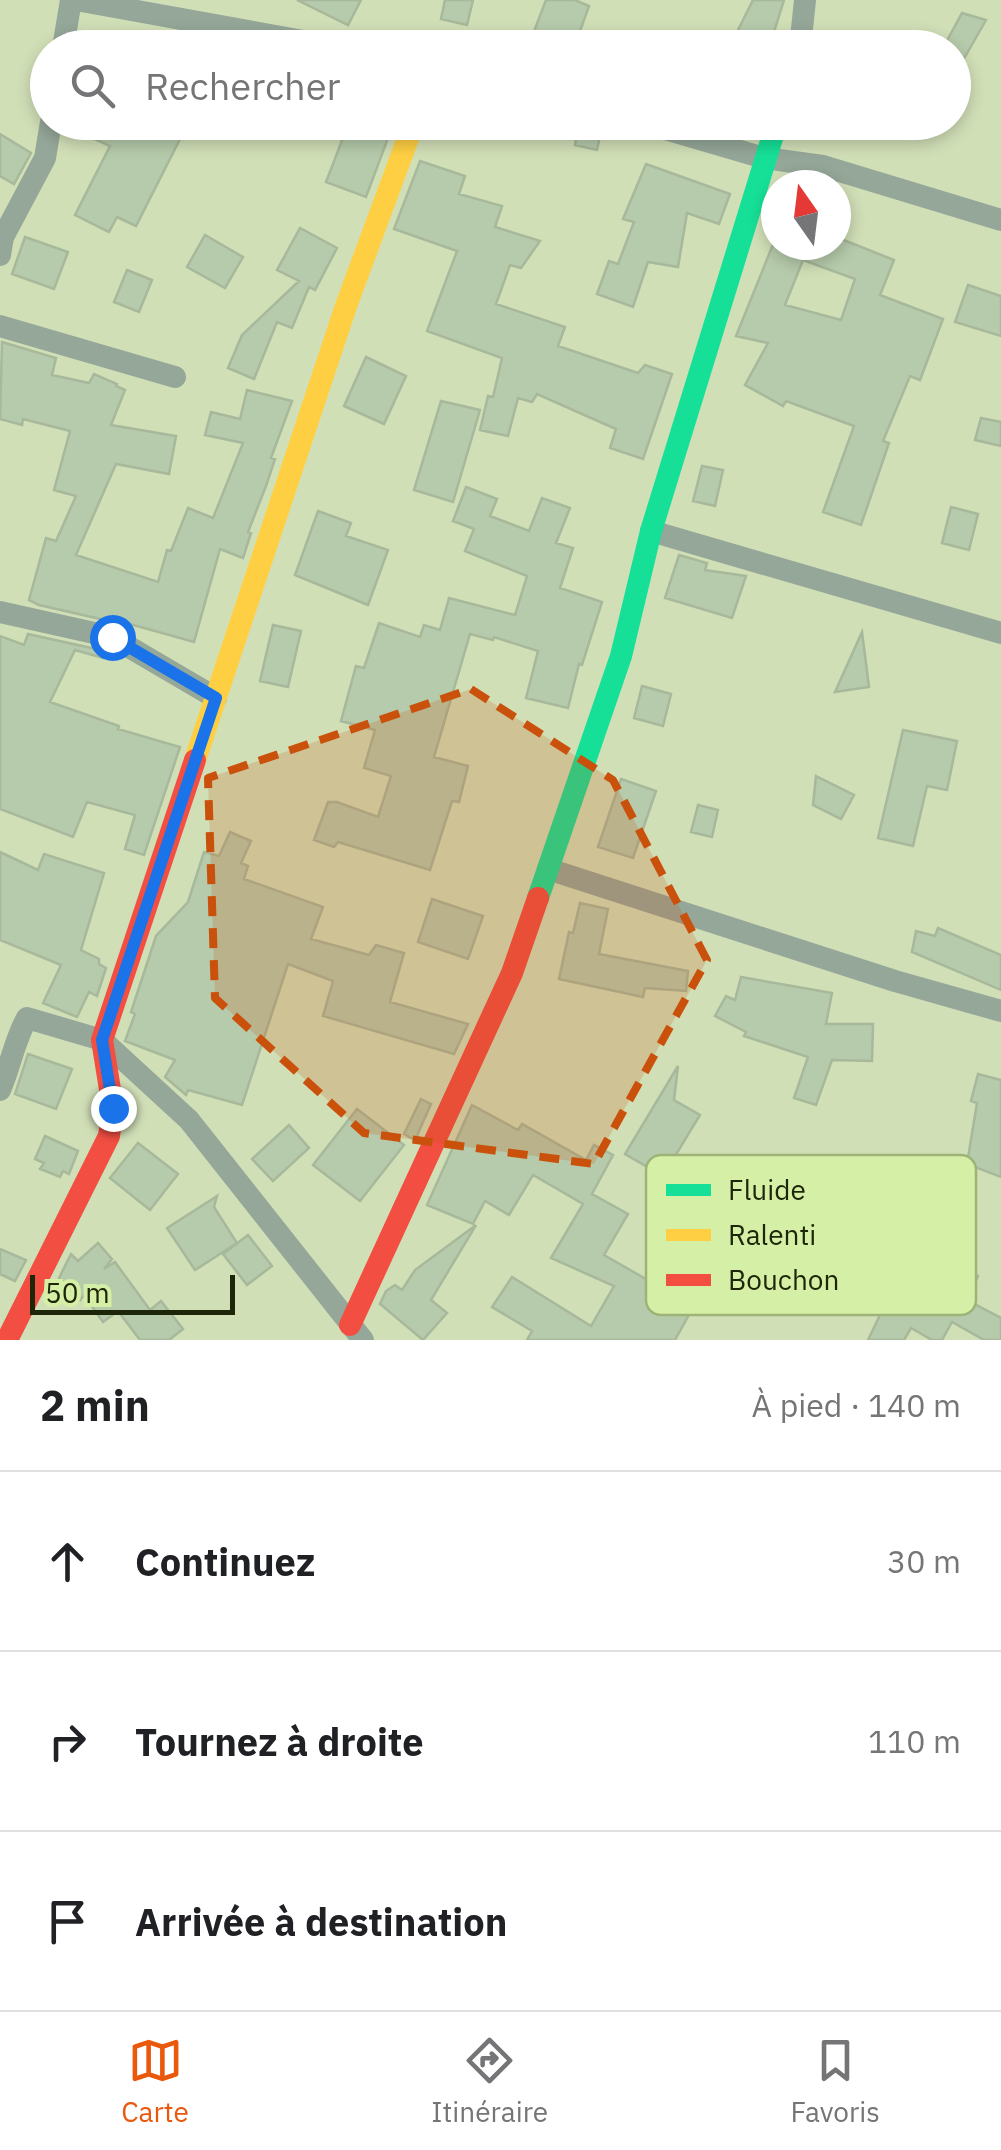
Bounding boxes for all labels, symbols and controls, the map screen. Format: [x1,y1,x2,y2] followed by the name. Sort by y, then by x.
[30,30,971,140] search box
[65,58,120,113] icon: search
[145,61,340,110] text: Rechercher
[761,170,851,260] north arrow
[90,615,136,661] route start
[91,1086,137,1132] route end
[646,1155,976,1315] legend
[728,1171,806,1208] text: Fluide
[728,1216,816,1253] text: Ralenti
[728,1261,839,1298] text: Bouchon
[30,1270,235,1314] scale bar
[45,1274,110,1311] text: 50 m
[40,1378,150,1433] text: 2 min
[752,1384,961,1426] text: À pied · 140 m
[40,1534,95,1589] icon: ahead
[135,1537,315,1586] text: Continuez
[887,1540,961,1582] text: 30 m
[40,1714,95,1769] icon: right
[135,1717,424,1766] text: Tournez à droite
[868,1720,961,1762] text: 110 m
[40,1894,95,1949] icon: arrive
[135,1897,507,1946] text: Arrivée à destination
[121,2033,189,2130] tab: Carte
[431,2033,548,2130] tab: Itinéraire
[790,2033,880,2130] tab: Favoris

